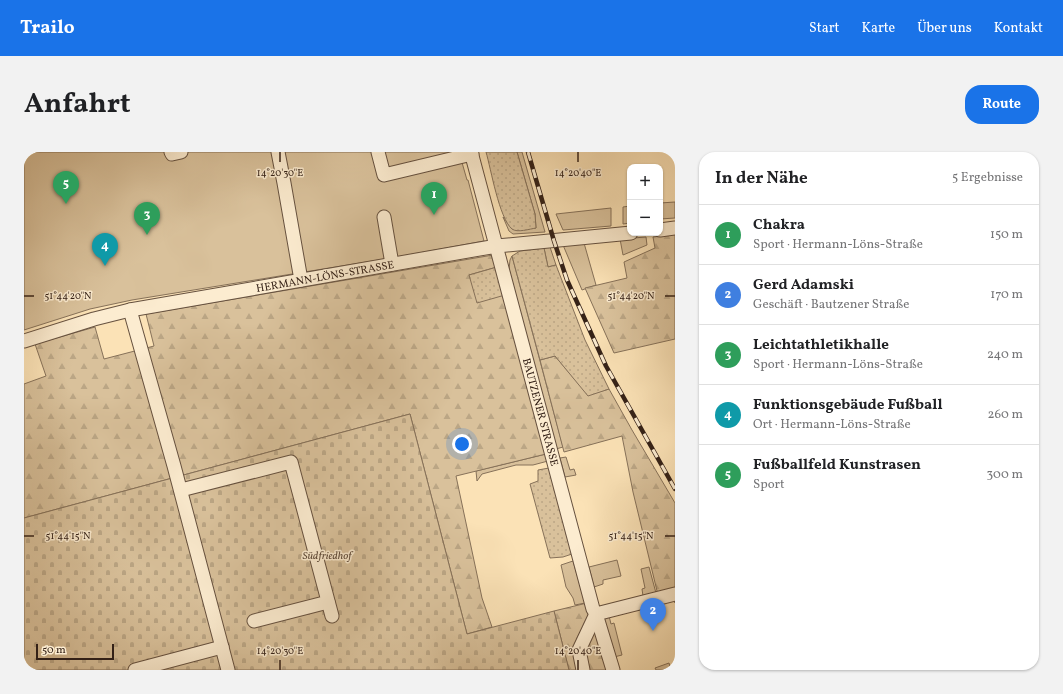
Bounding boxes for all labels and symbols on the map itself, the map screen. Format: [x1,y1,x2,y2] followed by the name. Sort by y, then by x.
[257,166,303,180] text: 14°20'30"E
[555,166,601,180] text: 14°20'40"E
[53,171,79,204] pin: 5
[421,182,447,215] pin: 1
[134,202,160,235] pin: 3
[92,233,118,266] pin: 4
[255,258,396,297] street label: HERMANN-LÖNS-STRASSE
[44,289,92,303] text: 51°44'20"N
[607,289,655,303] text: 51°44'20"N
[518,357,561,468] street label: BAUTZENER STRASSE
[452,434,472,454] your location
[46,529,91,543] text: 51°44'15"N
[609,529,654,543] text: 51°44'15"N
[302,549,354,564] park label: Südfriedhof
[640,598,666,631] pin: 2
[36,642,114,661] scale bar
[257,644,303,658] text: 14°20'30"E
[555,644,601,658] text: 14°20'40"E

